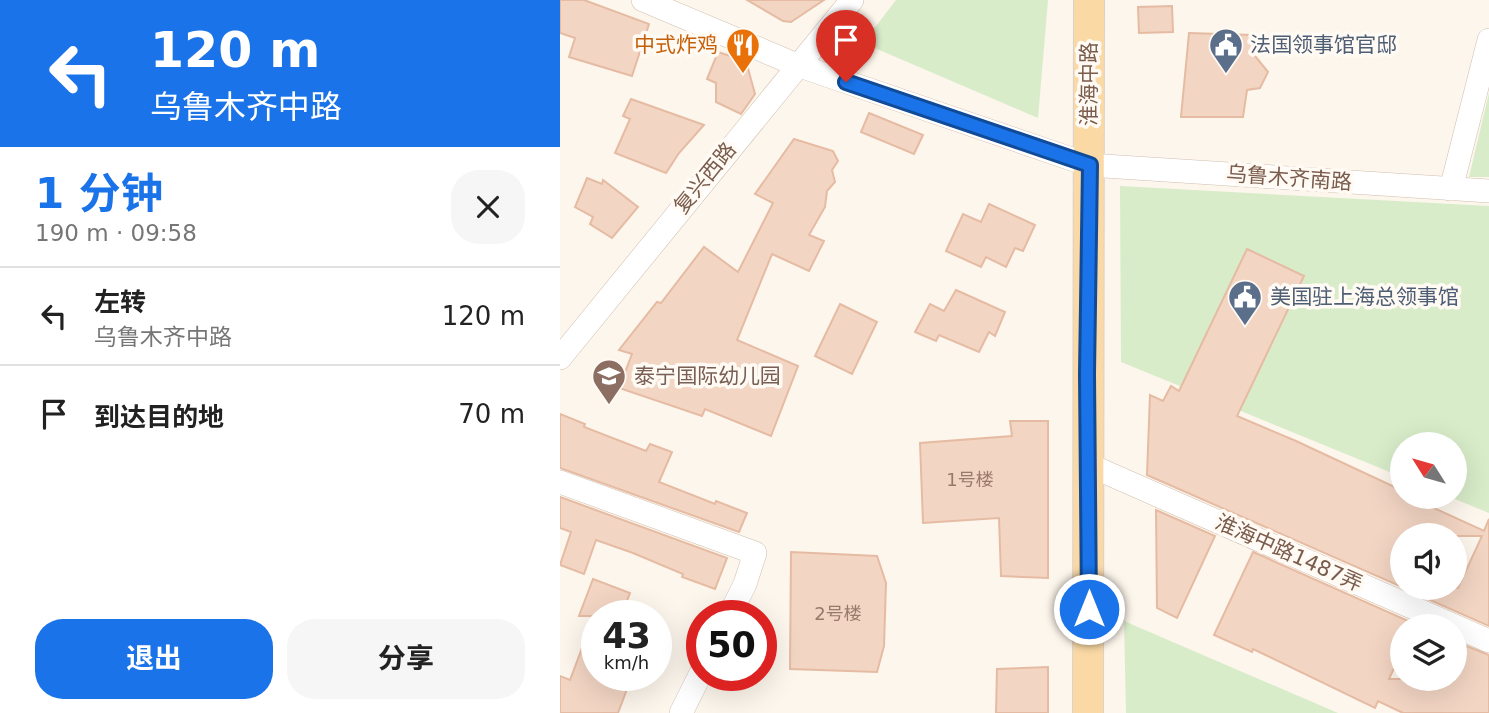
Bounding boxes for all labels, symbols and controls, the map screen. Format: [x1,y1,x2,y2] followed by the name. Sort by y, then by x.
[816,10,876,82] pin
[827,21,865,59] icon: arrive
[150,22,320,79] text: 120 m
[724,26,762,75] restaurant icon: 中式炸鸡
[1207,26,1245,75] public building icon: 法国领事馆官邸
[35,28,126,119] icon: left
[634,33,718,57] place label: 中式炸鸡
[1250,33,1397,57] place label: 法国领事馆官邸
[1077,42,1101,126] street label: 淮海中路
[150,88,342,126] text: 乌鲁木齐中路
[669,138,741,218] street label: 复兴西路
[1225,162,1353,194] street label: 乌鲁木齐南路
[35,169,163,218] text: 1 分钟
[451,170,525,244] button: close
[35,220,197,246] text: 190 m · 09:58
[1226,278,1264,327] public building icon: 美国驻上海总领事馆
[1270,285,1459,309] place label: 美国驻上海总领事馆
[94,287,146,317] text: 左转
[35,297,73,335] icon: left
[442,301,525,331] text: 120 m
[94,324,232,350] text: 乌鲁木齐中路
[590,357,628,406] school or university icon: 泰宁国际幼儿园
[634,364,781,388] place label: 泰宁国际幼儿园
[35,395,73,433] icon: arrive
[458,399,525,429] text: 70 m
[94,402,224,432] text: 到达目的地
[1390,432,1466,509] north arrow
[1390,432,1467,691] map controls
[946,469,994,490] house number: 1号楼
[1212,510,1366,596] street label: 淮海中路1487弄
[1390,523,1467,600] button: sound
[1052,572,1126,646] position arrow
[686,600,777,691] speed limit sign: 50
[814,603,862,624] house number: 2号楼
[1390,614,1467,691] button: layers
[602,616,651,656] text: 43
[35,619,273,699] button: 退出
[287,619,525,699] button: 分享
[604,652,649,673] text: km/h

